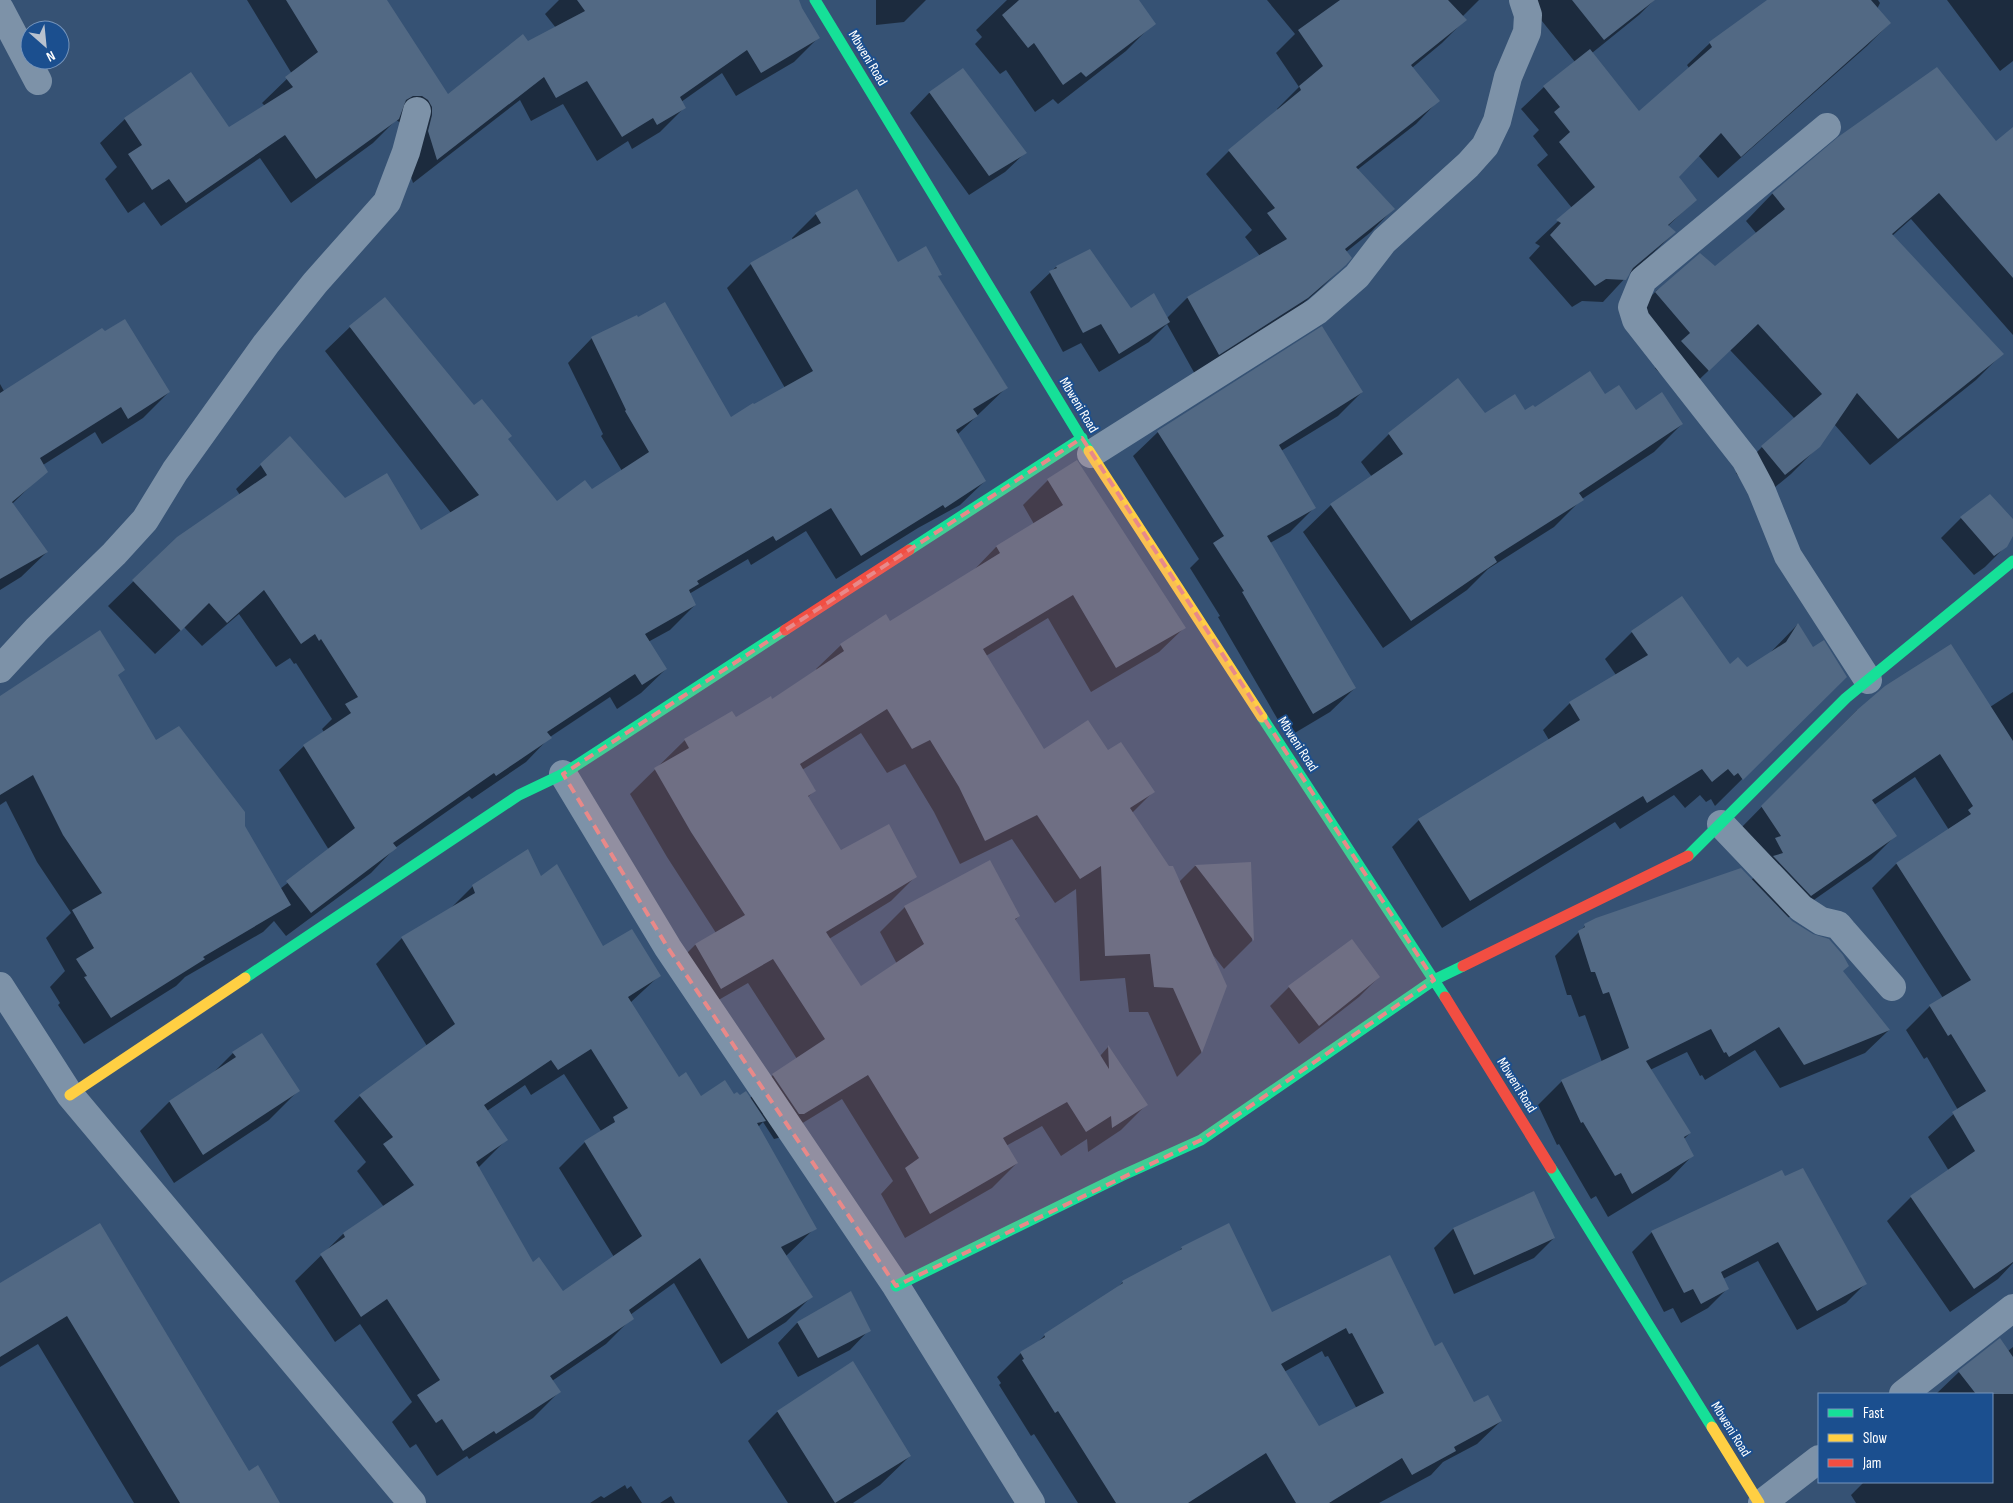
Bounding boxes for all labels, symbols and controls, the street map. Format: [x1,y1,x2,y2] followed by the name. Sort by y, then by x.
[20,20,70,70] north arrow
[845,27,891,89] street label: Mbweni Road
[43,47,58,65] text: N
[1056,374,1102,436] street label: Mbweni Road
[1274,714,1322,775] street label: Mbweni Road
[1493,1054,1541,1116] street label: Mbweni Road
[1818,1393,1993,1483] legend
[1707,1398,1755,1460] street label: Mbweni Road
[1863,1404,1885,1423] text: Fast
[1863,1429,1887,1448] text: Slow
[1862,1454,1881,1473] text: Jam

